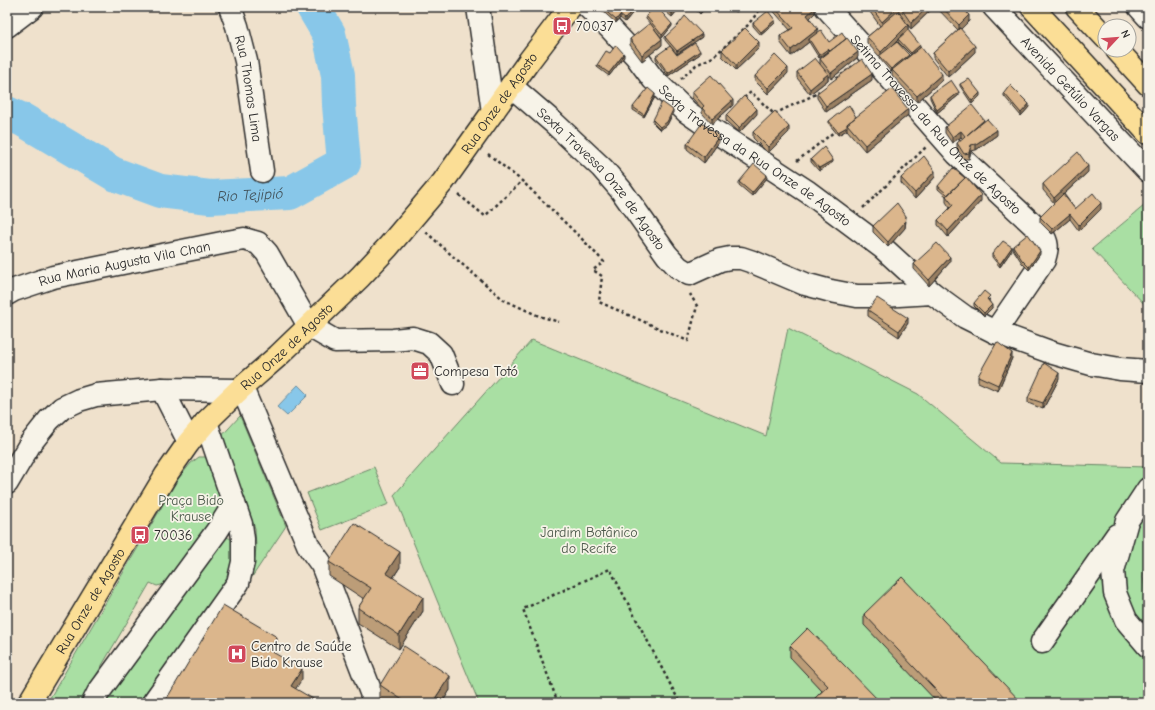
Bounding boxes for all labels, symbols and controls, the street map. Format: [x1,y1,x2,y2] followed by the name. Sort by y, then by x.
[551,15,573,37] bus stop icon: 70037
[576,18,614,35] place label: 70037
[1097,18,1137,58] north arrow
[1118,28,1133,40] text: N
[847,31,1025,218] street label: Setima Travessa da Rua Onze de Agosto
[231,33,266,143] street label: Rua Thomas Lima
[1017,33,1124,145] street label: Avenida Getúlio Vargas
[458,49,541,157] street label: Rua Onze de Agosto
[655,81,854,230] street label: Sexta Travessa da Rua Onze de Agosto
[533,104,669,253] street label: Sexta Travessa Onze de Agosto
[217,184,284,206] water label: Rio Tejipió
[36,238,212,290] street label: Rua Maria Augusta Vila Chan
[237,300,337,394] street label: Rua Onze de Agosto
[409,360,431,382] office icon: Compesa Totó
[434,363,518,380] place label: Compesa Totó
[158,492,224,525] park label: Praça Bido Krause
[129,524,151,546] bus stop icon: 70036
[540,524,638,557] park label: Jardim Botânico do Recife
[154,527,192,544] place label: 70036
[52,545,129,657] street label: Rua Onze de Agosto
[251,638,351,671] place label: Centro de Saúde Bido Krause
[226,643,248,665] hospital icon: Centro de Saúde Bido Krause

